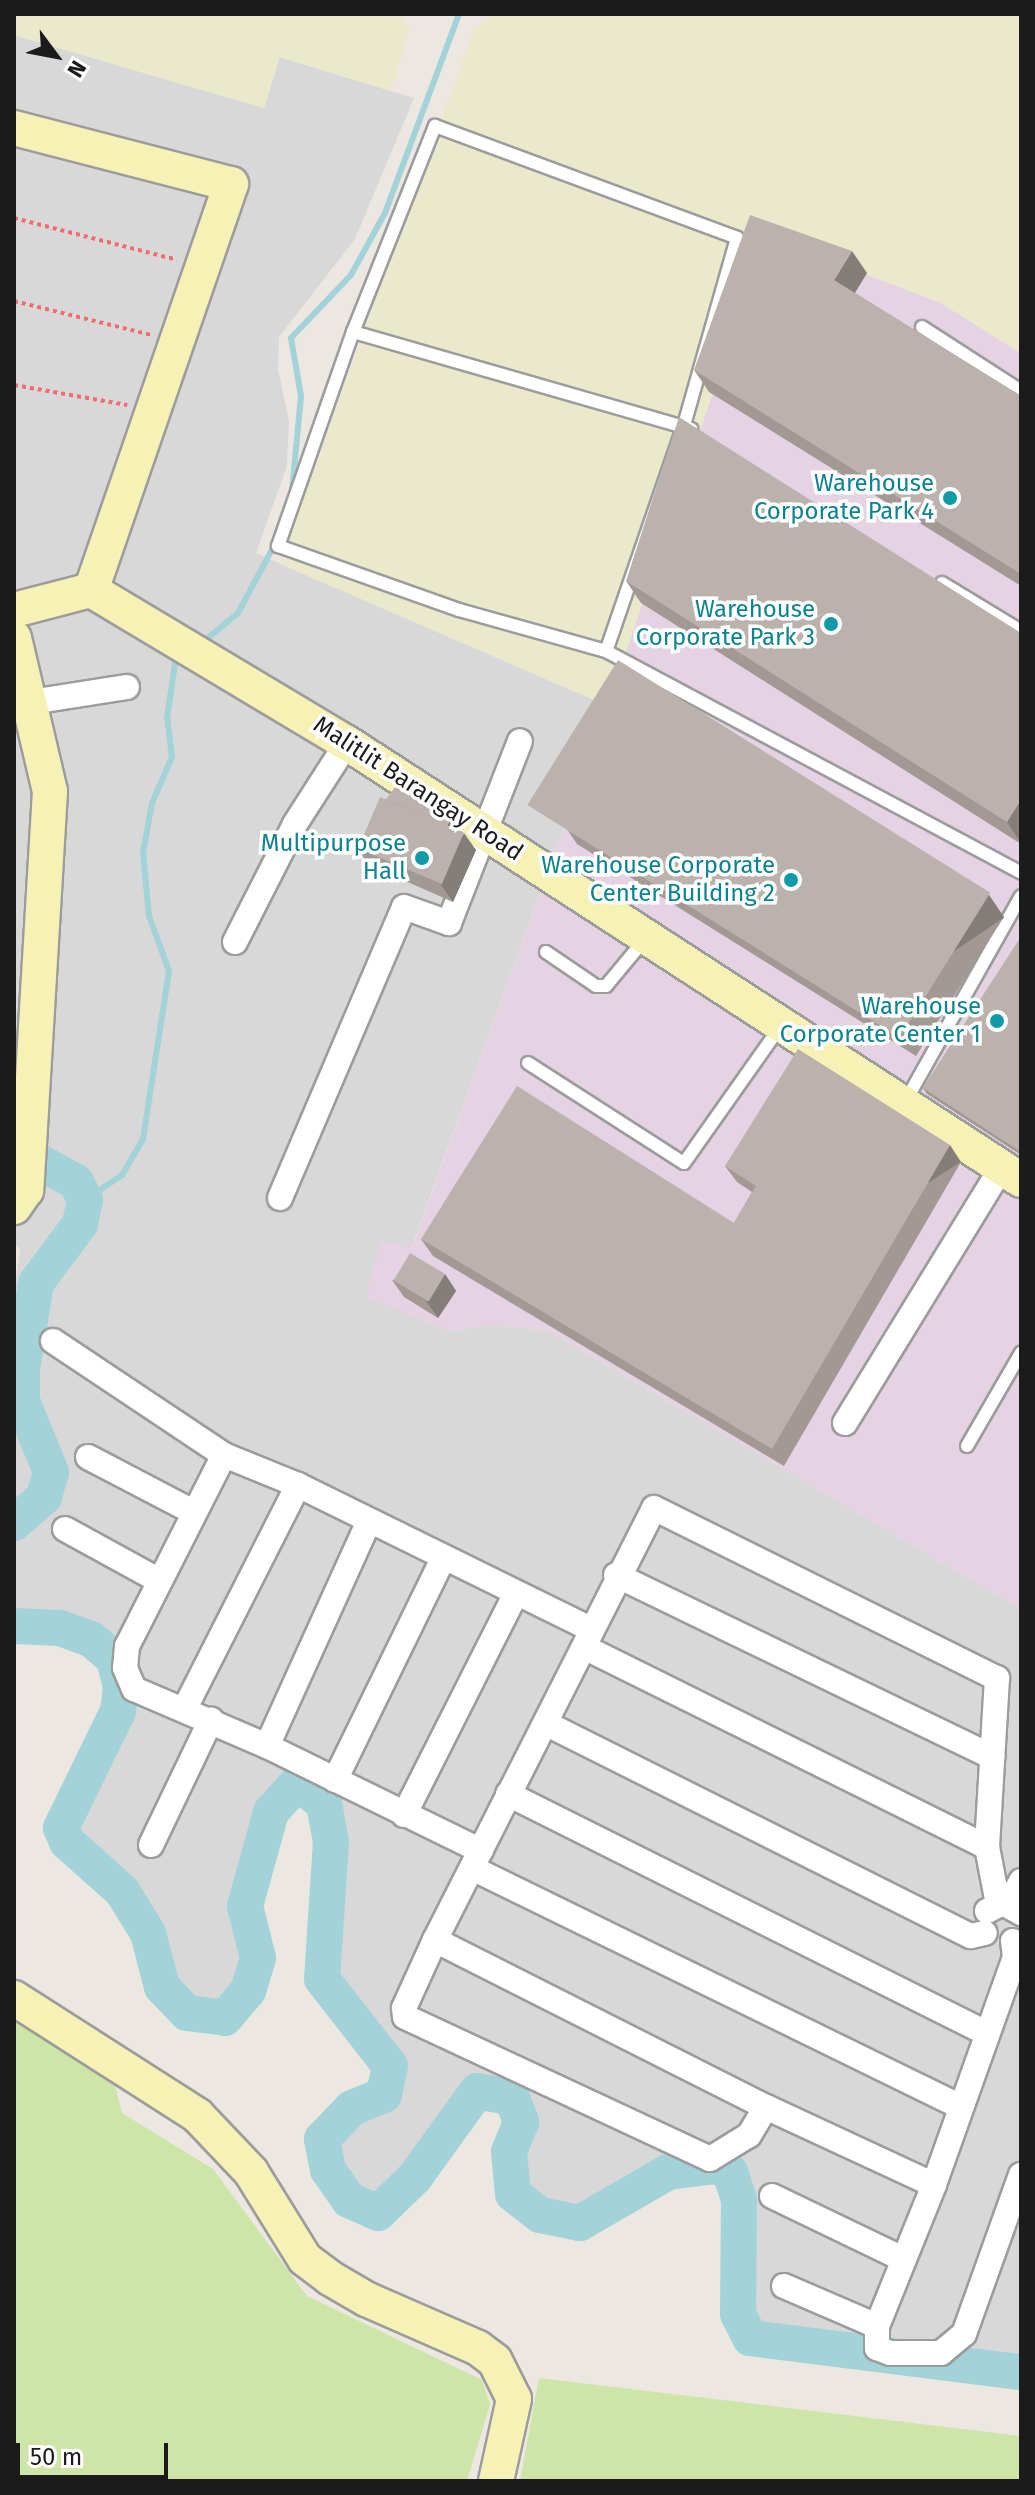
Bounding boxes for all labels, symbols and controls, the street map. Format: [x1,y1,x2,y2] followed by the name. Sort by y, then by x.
[16,16,96,96] north arrow
[61,56,92,82] text: N
[754,470,934,526] place label: Warehouse Corporate Park 4
[941,489,959,507] marker: Warehouse Corporate Park 4
[636,596,815,652] place label: Warehouse Corporate Park 3
[822,615,840,633] marker: Warehouse Corporate Park 3
[308,710,528,868] street label: Malitlit Barangay Road
[261,830,406,886] place label: Multipurpose Hall
[413,849,431,867] marker: Multipurpose Hall
[541,852,775,908] place label: Warehouse Corporate Center Building 2
[782,871,800,889] marker: Warehouse Corporate Center Building 2
[780,993,981,1049] place label: Warehouse Corporate Center 1
[988,1012,1006,1030] marker: Warehouse Corporate Center 1
[20,2427,172,2477] scale bar
[30,2443,82,2471] text: 50 m

